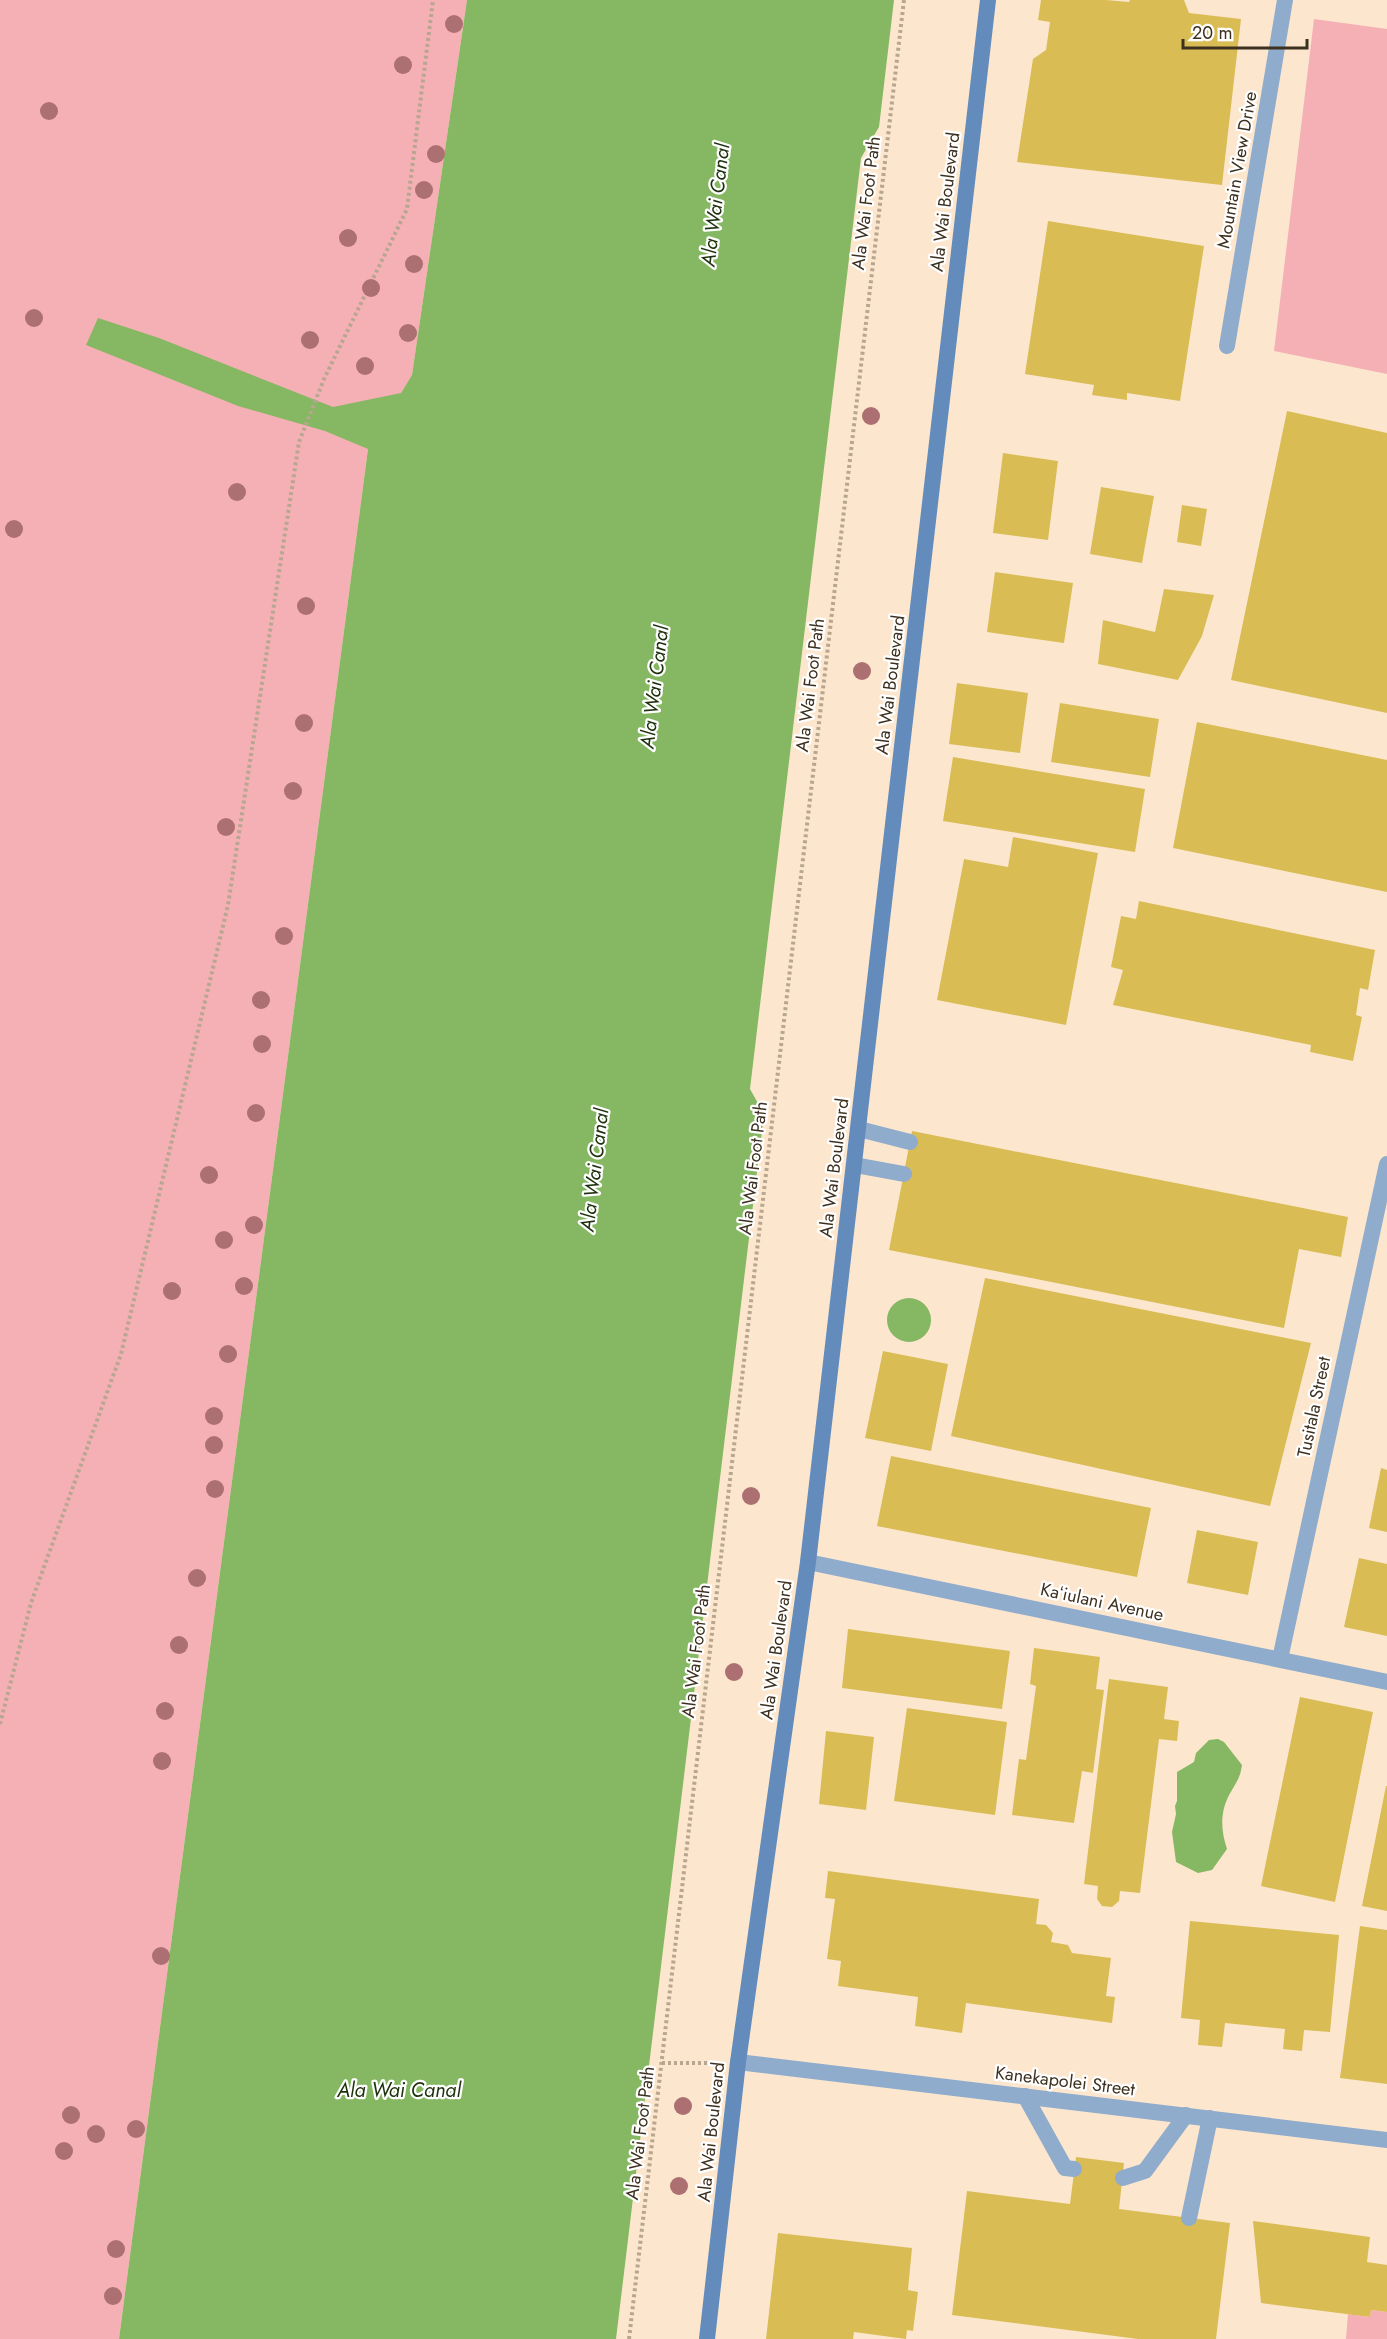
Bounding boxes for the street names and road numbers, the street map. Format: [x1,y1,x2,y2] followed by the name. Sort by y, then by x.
[1210,89,1264,251] street label: Mountain View Drive
[924,131,966,273] street label: Ala Wai Boulevard
[845,135,887,271] street label: Ala Wai Foot Path
[869,614,911,756] street label: Ala Wai Boulevard
[789,617,831,753] street label: Ala Wai Foot Path
[813,1097,855,1239] street label: Ala Wai Boulevard
[732,1100,774,1236] street label: Ala Wai Foot Path
[1291,1354,1338,1460] street label: Tusitala Street
[1038,1576,1166,1628] street label: Kaʻiulani Avenue
[753,1579,799,1721] street label: Ala Wai Boulevard
[675,1583,717,1719] street label: Ala Wai Foot Path
[994,2060,1137,2103] street label: Kanekapolei Street
[691,2061,731,2203] street label: Ala Wai Boulevard
[619,2065,661,2201] street label: Ala Wai Foot Path

